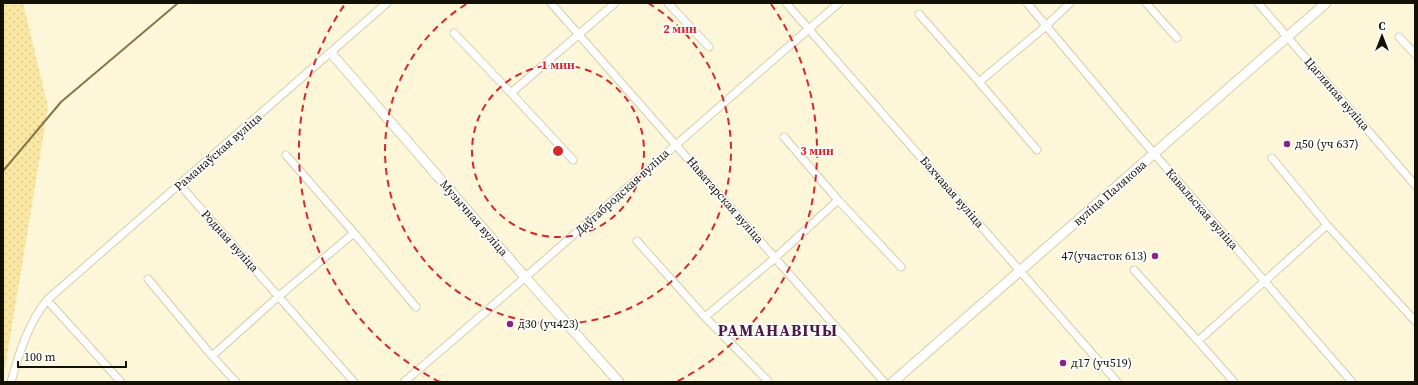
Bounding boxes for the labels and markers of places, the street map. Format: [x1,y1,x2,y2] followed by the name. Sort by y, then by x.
[1295,136,1359,152] place label: д50 (уч 637)
[1282,139,1292,149] marker: д50 (уч 637)
[551,144,565,158] centre of rings
[1062,248,1147,264] place label: 47(участок 613)
[1150,251,1160,261] marker: 47(участок 613)
[518,316,579,332] place label: д30 (уч423)
[505,319,515,329] marker: д30 (уч423)
[1071,355,1132,371] place label: д17 (уч519)
[1058,358,1068,368] marker: д17 (уч519)

